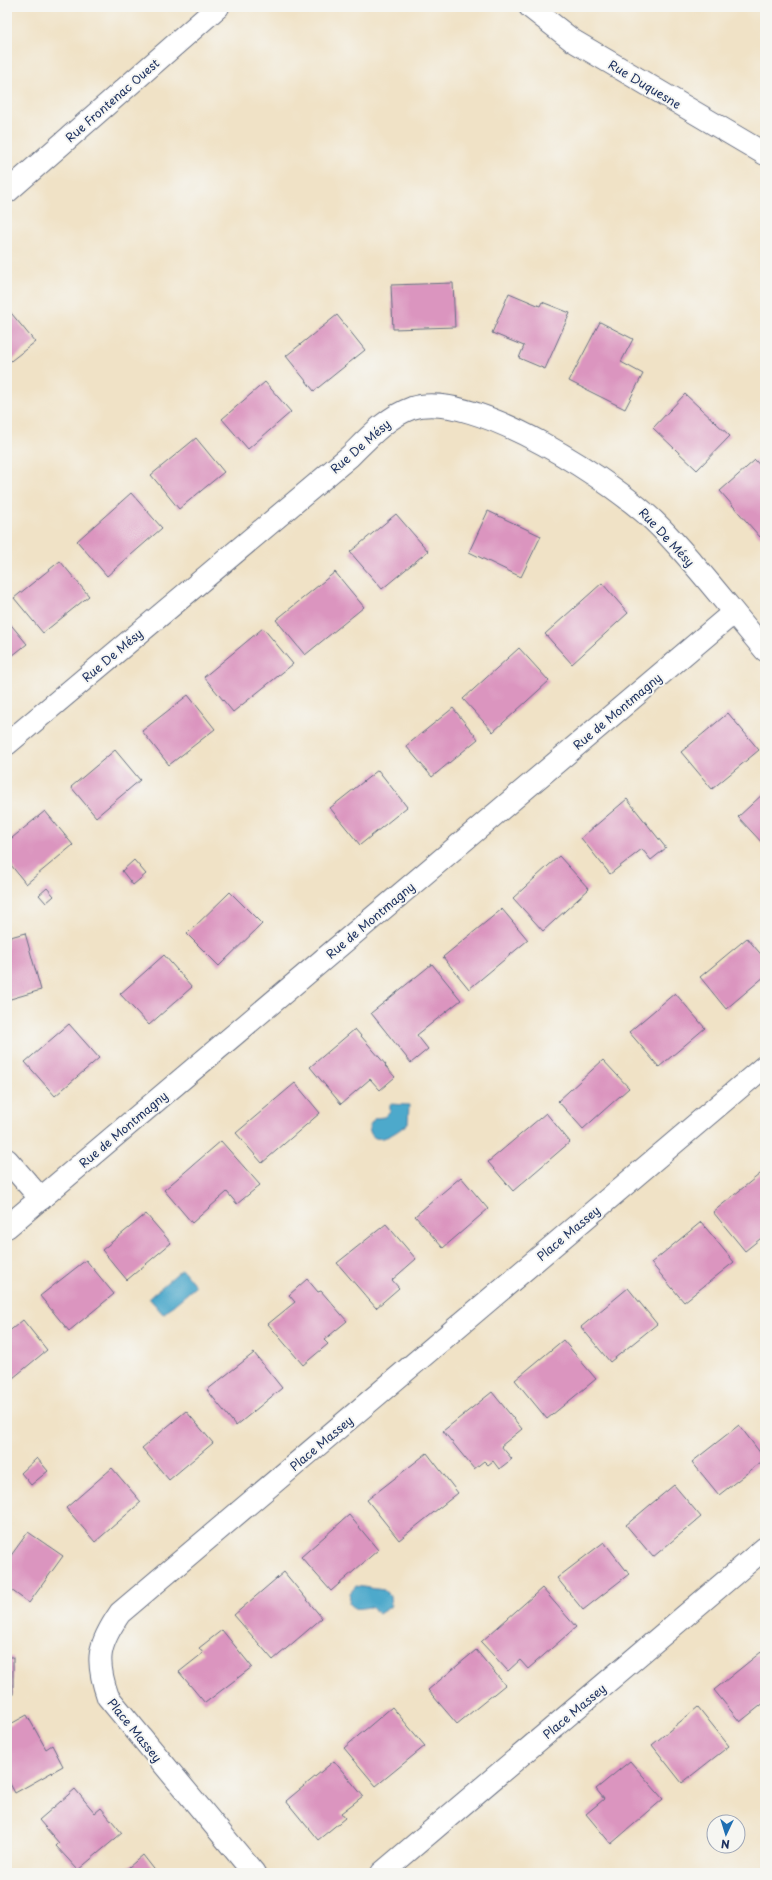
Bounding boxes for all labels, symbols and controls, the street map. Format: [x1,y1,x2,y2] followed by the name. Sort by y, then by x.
[61,54,163,146] street label: Rue Frontenac Ouest
[605,55,685,113] street label: Rue Duquesne
[326,415,394,477] street label: Rue De Mésy
[635,504,699,570] street label: Rue De Mésy
[78,624,146,686] street label: Rue De Mésy
[569,668,665,754] street label: Rue de Montmagny
[322,877,418,963] street label: Rue de Montmagny
[75,1086,171,1172] street label: Rue de Montmagny
[532,1201,604,1265] street label: Place Massey
[285,1411,357,1475] street label: Place Massey
[538,1679,610,1743] street label: Place Massey
[104,1694,167,1766] street label: Place Massey
[706,1814,746,1854] north arrow
[720,1836,730,1853] text: N

